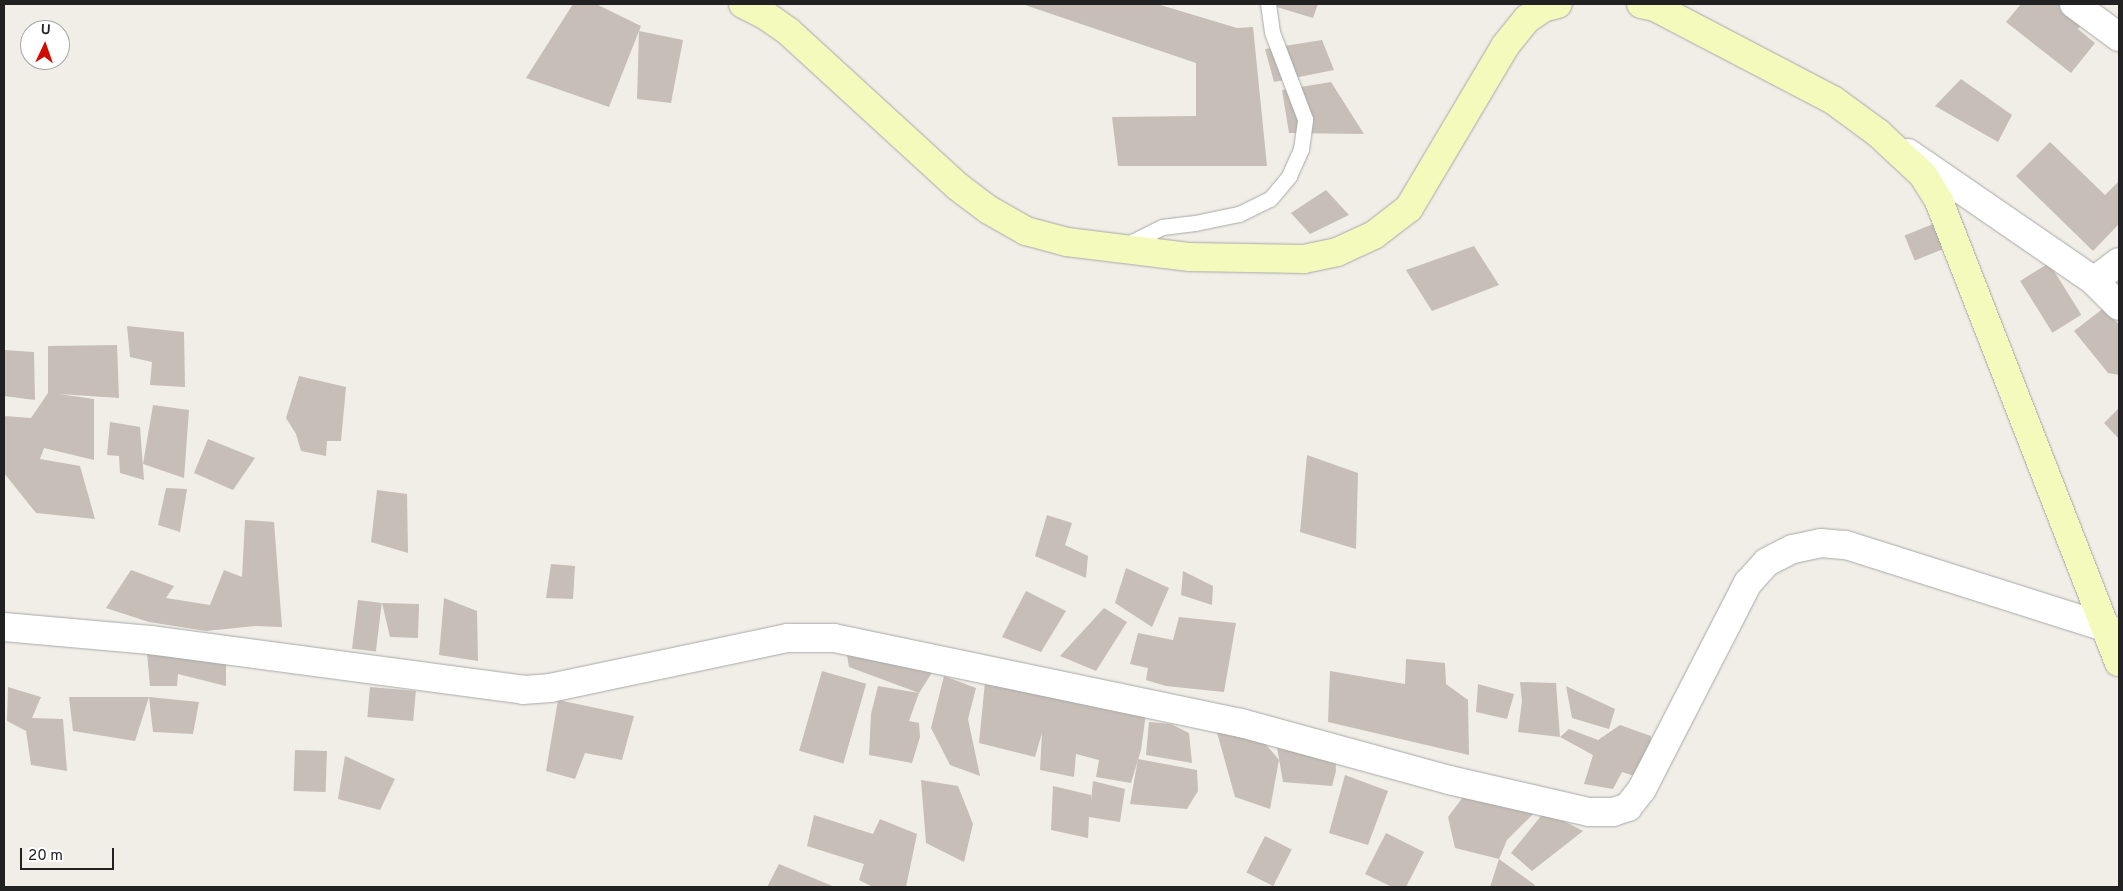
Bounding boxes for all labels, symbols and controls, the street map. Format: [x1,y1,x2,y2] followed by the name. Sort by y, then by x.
[20,20,70,70] north arrow
[40,22,51,39] text: U
[22,838,116,870] scale bar
[28,847,63,866] text: 20 m

